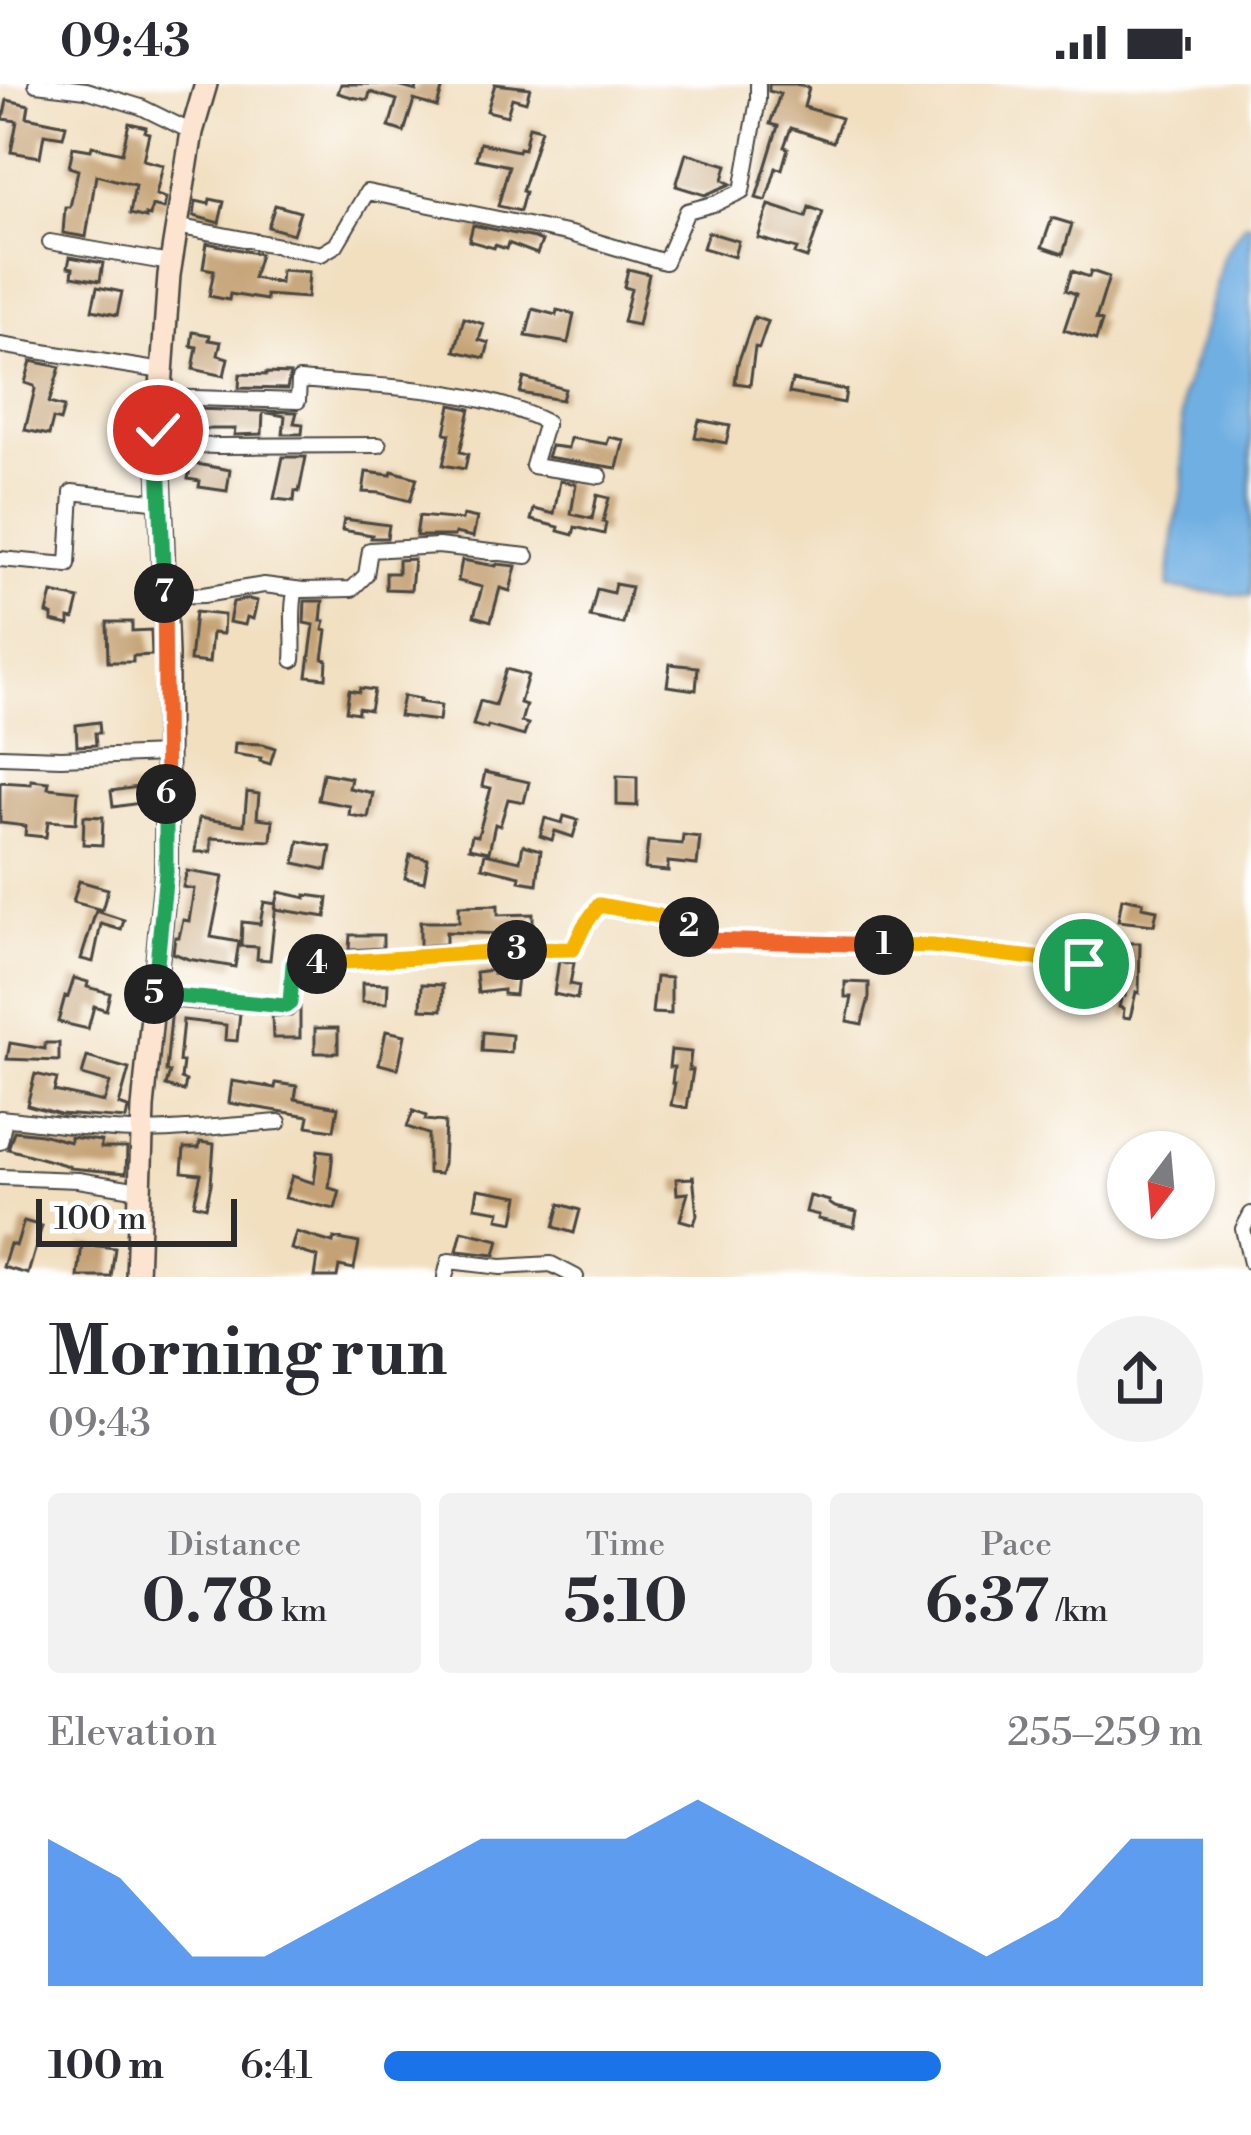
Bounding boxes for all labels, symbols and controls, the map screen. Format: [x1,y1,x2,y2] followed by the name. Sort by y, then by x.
[60,14,191,71] text: 09:43
[107,379,209,481] pin
[125,397,191,463] icon: check
[134,563,194,623] pin: 7
[154,572,174,613] text: 7
[136,764,196,824] pin: 6
[156,773,176,814] text: 6
[659,897,719,957] pin: 2
[679,906,699,947] text: 2
[1033,913,1135,1015] pin
[854,915,914,975] pin: 1
[487,920,547,980] pin: 3
[876,924,892,965] text: 1
[507,929,527,970] text: 3
[1051,931,1117,997] icon: arrive
[287,934,347,994] pin: 4
[306,943,328,984] text: 4
[124,964,184,1024] pin: 5
[144,973,164,1014] text: 5
[1107,1131,1215,1239] north arrow
[1107,1131,1215,1239] map controls
[36,1193,237,1246] scale bar
[54,1199,147,1240] text: 100 m
[48,1313,447,1396] text: Morning run
[1077,1316,1203,1442] button: share
[48,1400,151,1449] text: 09:43
[168,1525,301,1566] text: Distance
[586,1525,665,1566] text: Time
[981,1525,1052,1566] text: Pace
[142,1566,274,1641] text: 0.78
[563,1566,688,1641] text: 5:10
[925,1566,1049,1641] text: 6:37
[274,1591,327,1632] text: km
[1049,1591,1108,1632] text: /km
[48,1709,217,1758] text: Elevation
[1007,1709,1203,1758] text: 255–259 m
[48,2042,164,2091] text: 100 m
[240,2042,312,2091] text: 6:41

